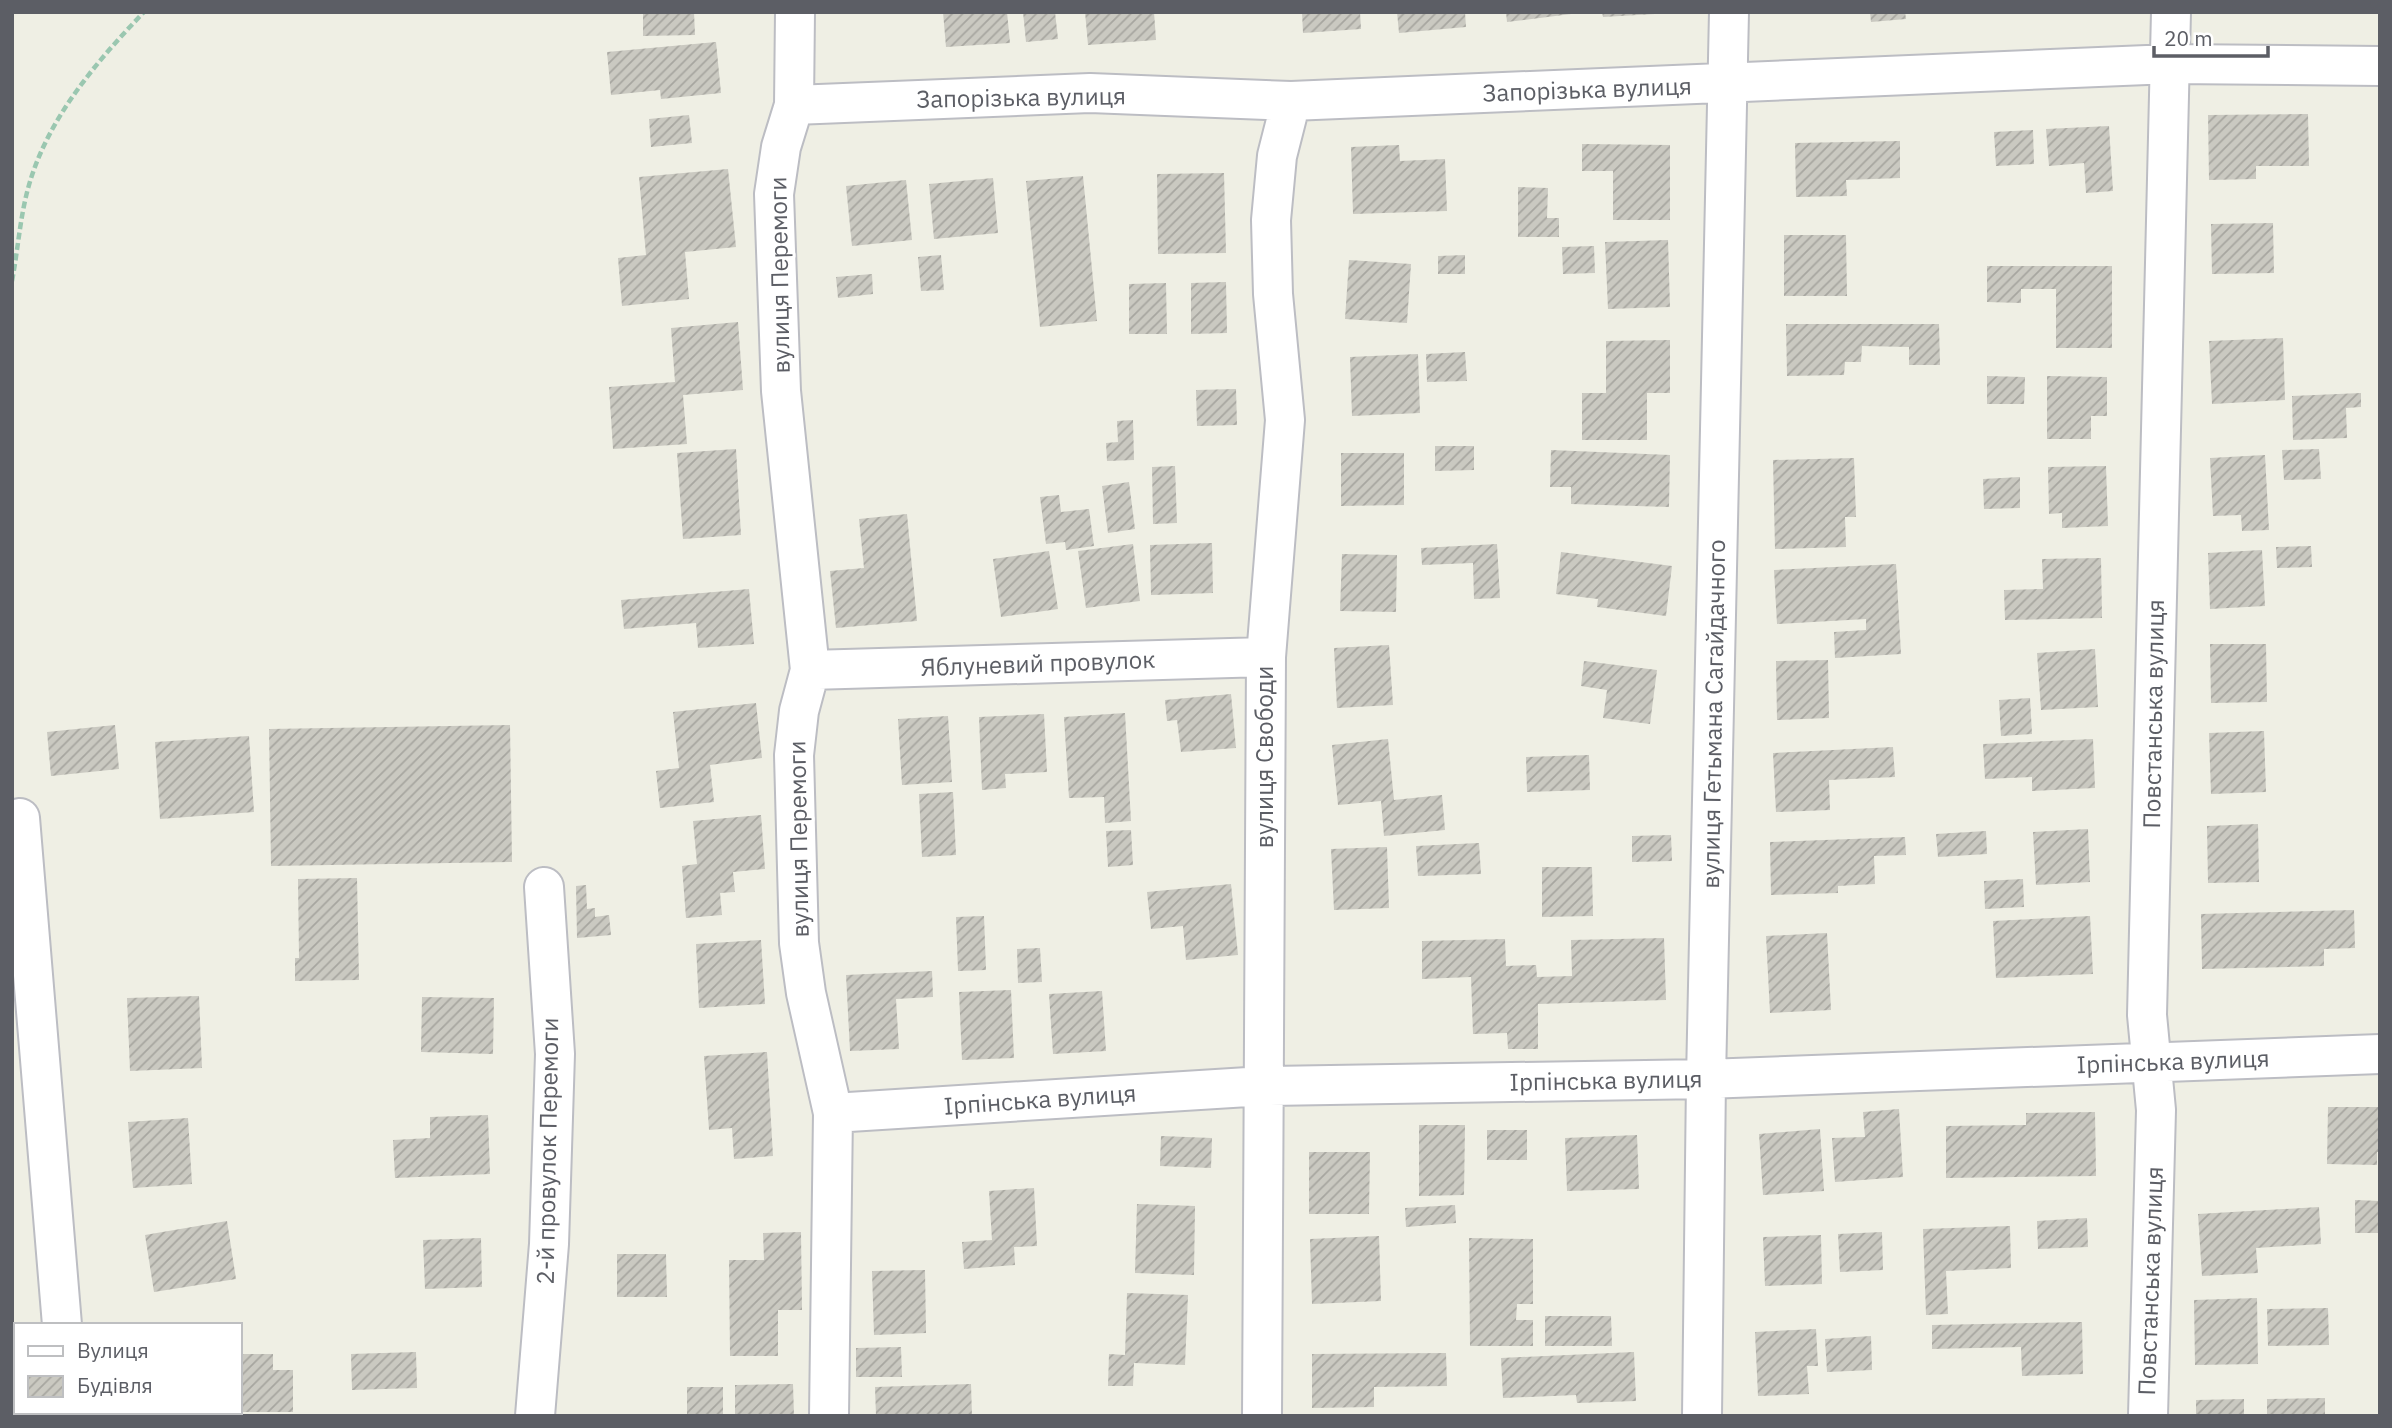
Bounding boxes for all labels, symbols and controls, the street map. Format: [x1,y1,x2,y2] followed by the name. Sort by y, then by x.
[2154,14,2268,58] scale bar
[2164,24,2213,52] text: 20 m
[1482,69,1692,109] street label: Запорізька вулиця
[916,79,1126,115] street label: Запорізька вулиця
[761,176,797,374] street label: вулиця Перемоги
[1694,539,1732,889] street label: вулиця Гетьмана Сагайдачного
[2135,599,2171,829] street label: Повстанська вулиця
[920,643,1156,683] street label: Яблуневий провулок
[1248,666,1280,848] street label: вулиця Свободи
[780,740,816,938] street label: вулиця Перемоги
[529,1017,565,1285] street label: 2-й провулок Перемоги
[2076,1042,2270,1080] street label: Ірпінська вулиця
[1509,1062,1703,1098] street label: Ірпінська вулиця
[943,1076,1137,1122] street label: Ірпінська вулиця
[2130,1166,2170,1396] street label: Повстанська вулиця
[14,1323,242,1414] legend
[77,1336,149,1364] text: Вулиця
[77,1371,153,1399] text: Будівля

